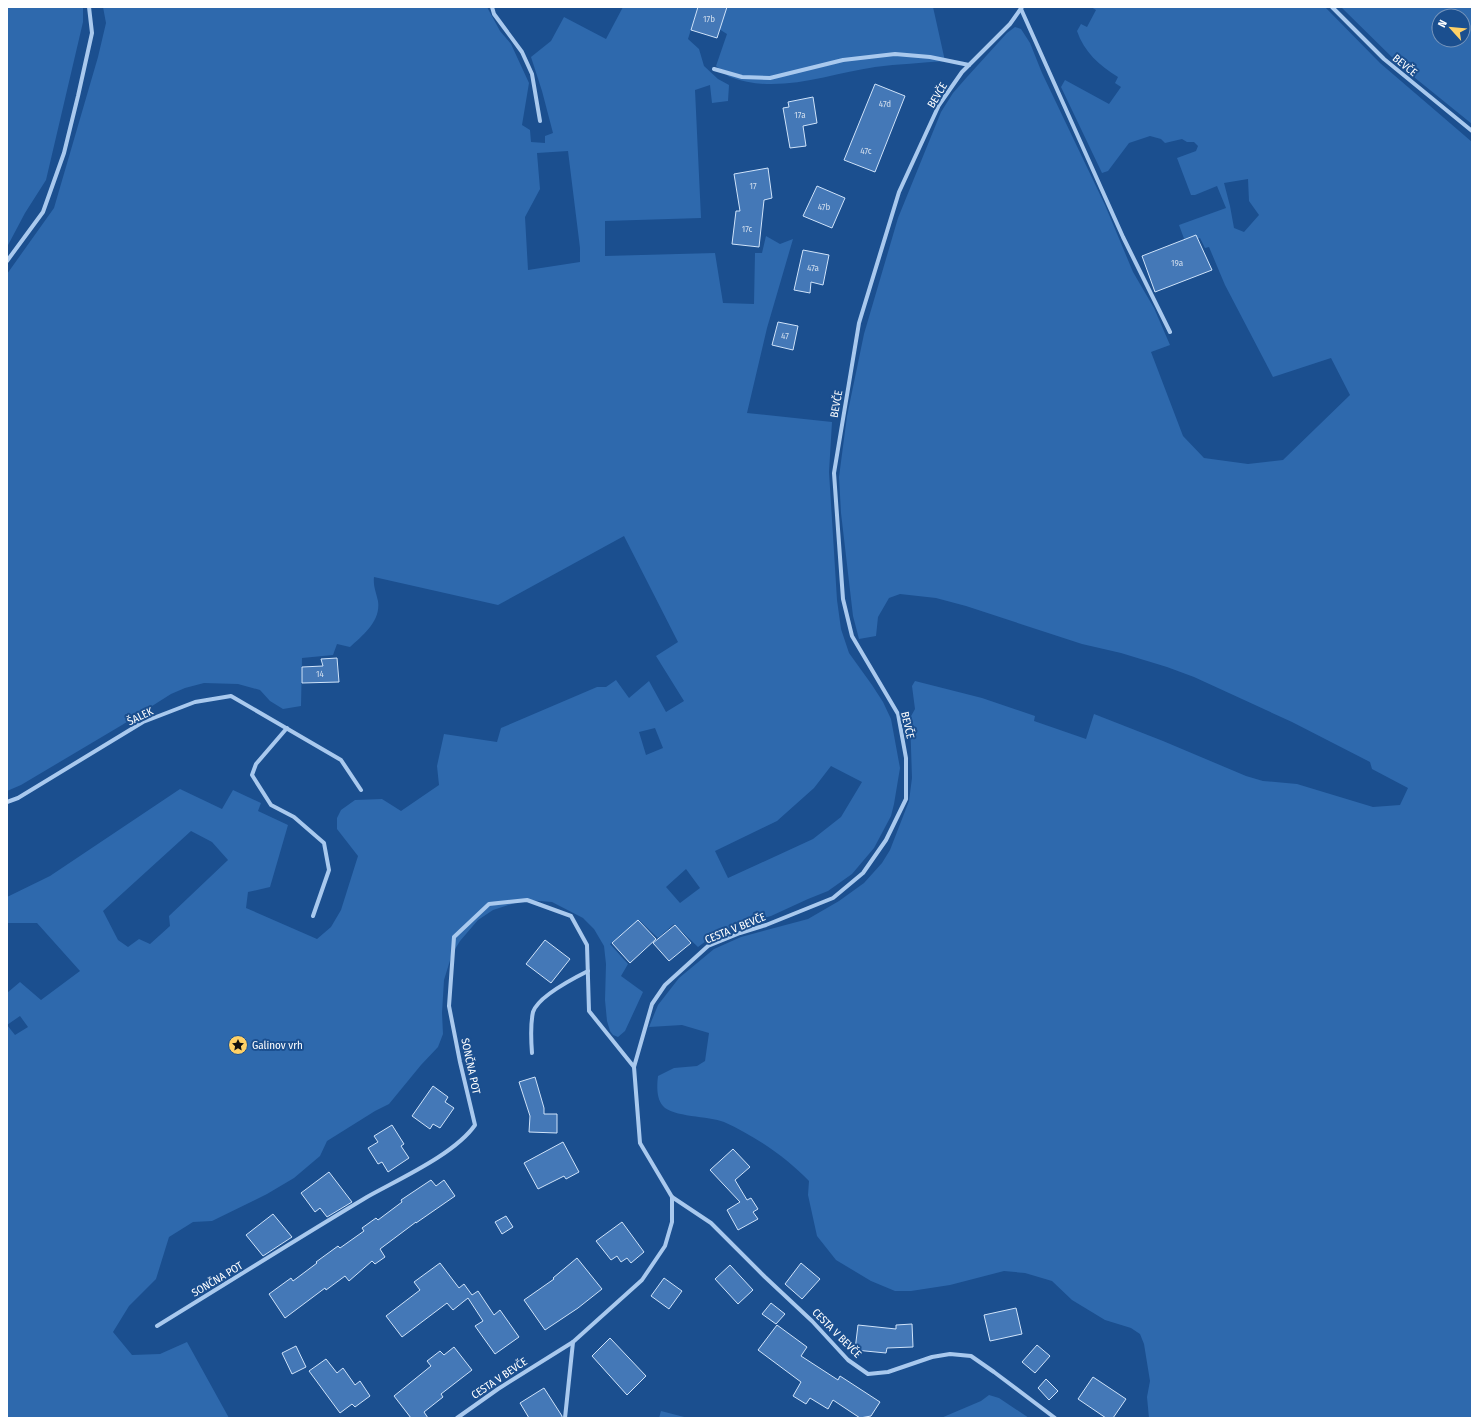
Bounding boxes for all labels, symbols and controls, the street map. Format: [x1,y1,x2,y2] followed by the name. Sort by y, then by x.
[1431,8,1471,48] north arrow
[703,14,715,24] house number: 17b
[1435,18,1450,30] text: N
[1390,51,1420,79] street label: BEVČE
[924,80,950,110] street label: BEVČE
[879,99,891,109] house number: 47d
[794,110,806,120] house number: 17a
[860,146,872,156] house number: 47c
[749,181,757,191] house number: 17
[818,202,831,212] house number: 47b
[742,224,753,234] house number: 17c
[1171,258,1184,268] house number: 19a
[807,263,820,273] house number: 47a
[781,331,789,341] house number: 47
[827,389,845,419] street label: BEVČE
[316,669,325,679] house number: 14
[125,704,155,728] street label: ŠALEK
[898,710,918,740] street label: BEVČE
[703,909,767,947] street label: CESTA V BEVČE
[227,1034,249,1056] place icon: Galinov vrh
[458,1037,484,1096] street label: SONČNA POT
[252,1039,303,1052] place label: Galinov vrh
[189,1258,246,1300] street label: SONČNA POT
[809,1305,865,1361] street label: CESTA V BEVČE
[468,1354,530,1402] street label: CESTA V BEVČE

